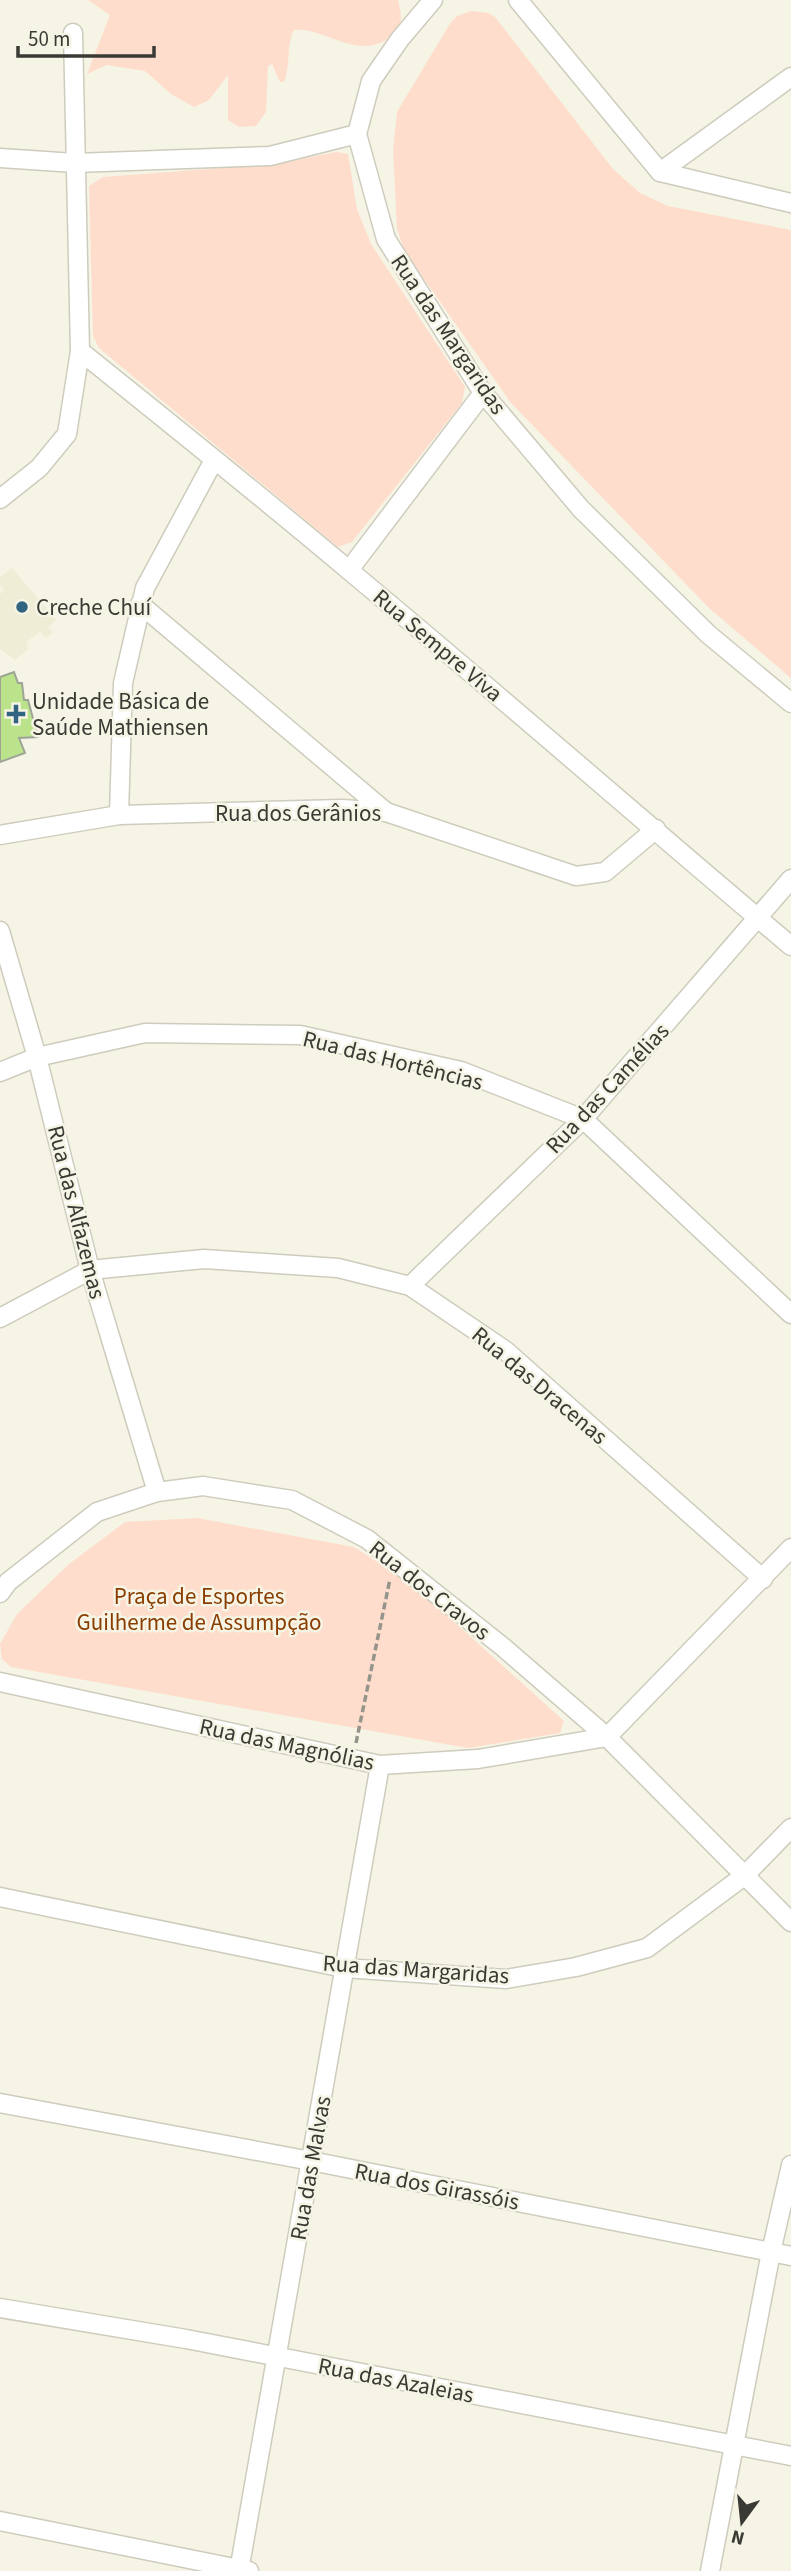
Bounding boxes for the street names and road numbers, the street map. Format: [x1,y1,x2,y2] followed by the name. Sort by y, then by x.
[383,248,515,421] street label: Rua das Margaridas
[366,581,510,710] street label: Rua Sempre Viva
[215,797,381,830] street label: Rua dos Gerânios
[538,1016,677,1161] street label: Rua das Camélias
[299,1022,486,1099] street label: Rua das Hortências
[39,1122,114,1302] street label: Rua das Alfazemas
[464,1318,615,1452] street label: Rua das Dracenas
[362,1532,497,1648] street label: Rua dos Cravos
[196,1710,377,1779] street label: Rua das Magnólias
[322,1947,510,1992] street label: Rua das Margaridas
[282,2093,339,2243] street label: Rua das Malvas
[352,2154,522,2219] street label: Rua dos Girassóis
[315,2349,477,2412] street label: Rua das Azaleias

